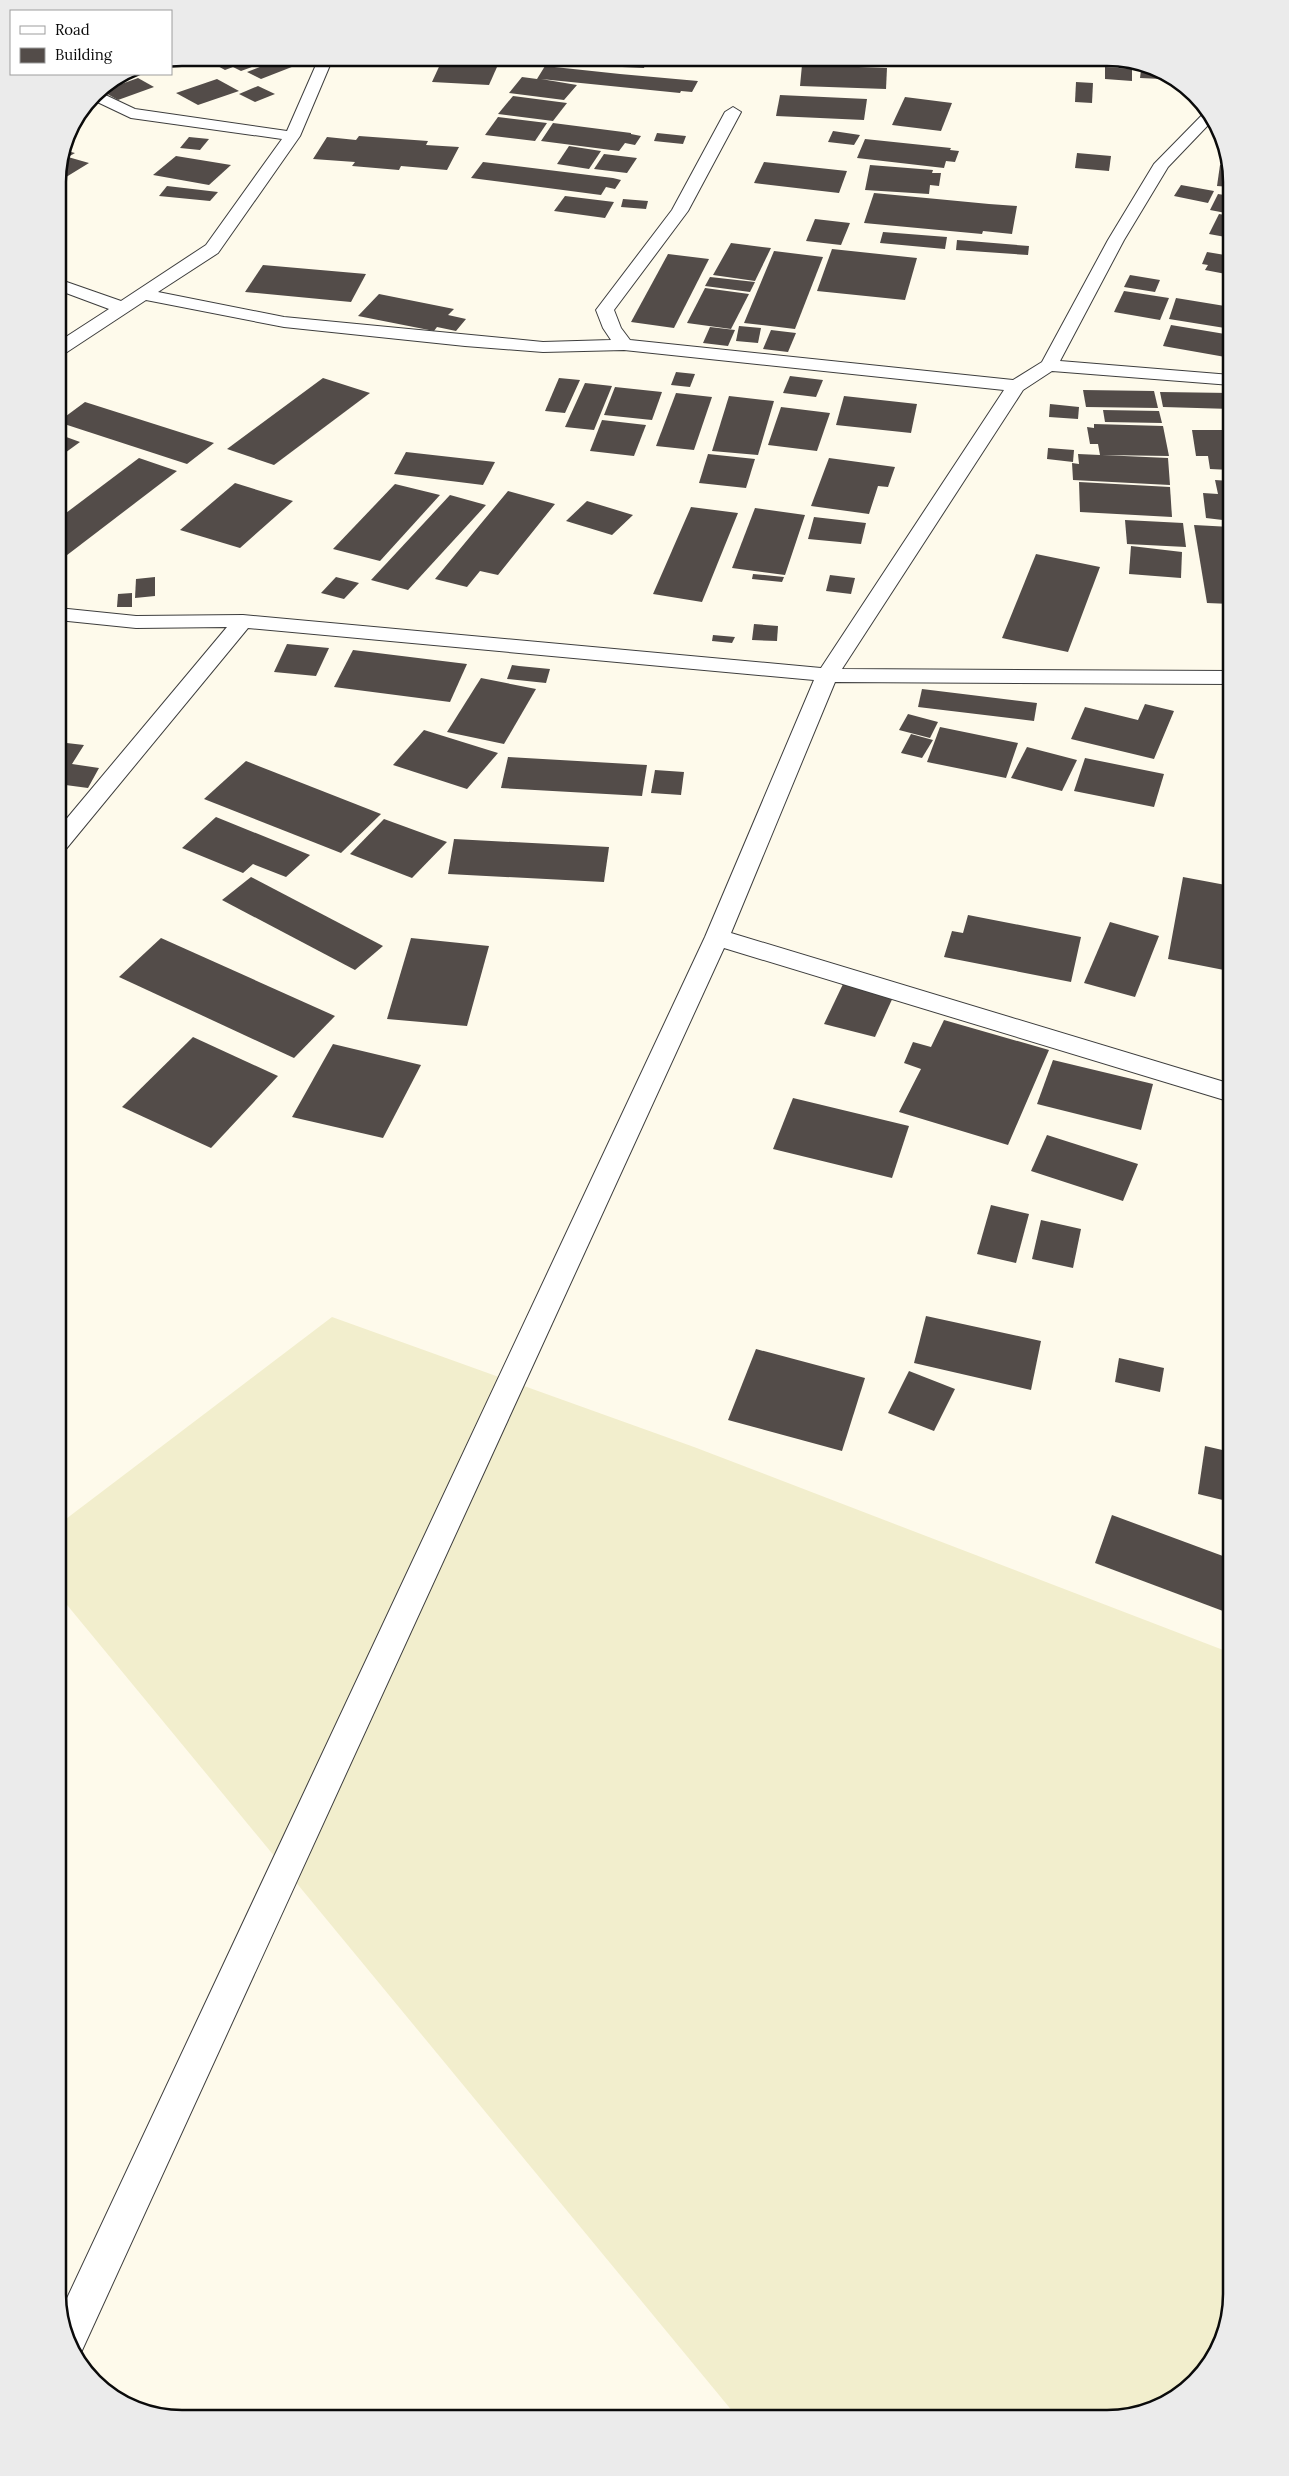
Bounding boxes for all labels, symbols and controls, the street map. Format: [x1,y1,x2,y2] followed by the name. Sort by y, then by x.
[10,10,172,75] legend
[55,20,90,39] text: Road
[55,45,113,64] text: Building

